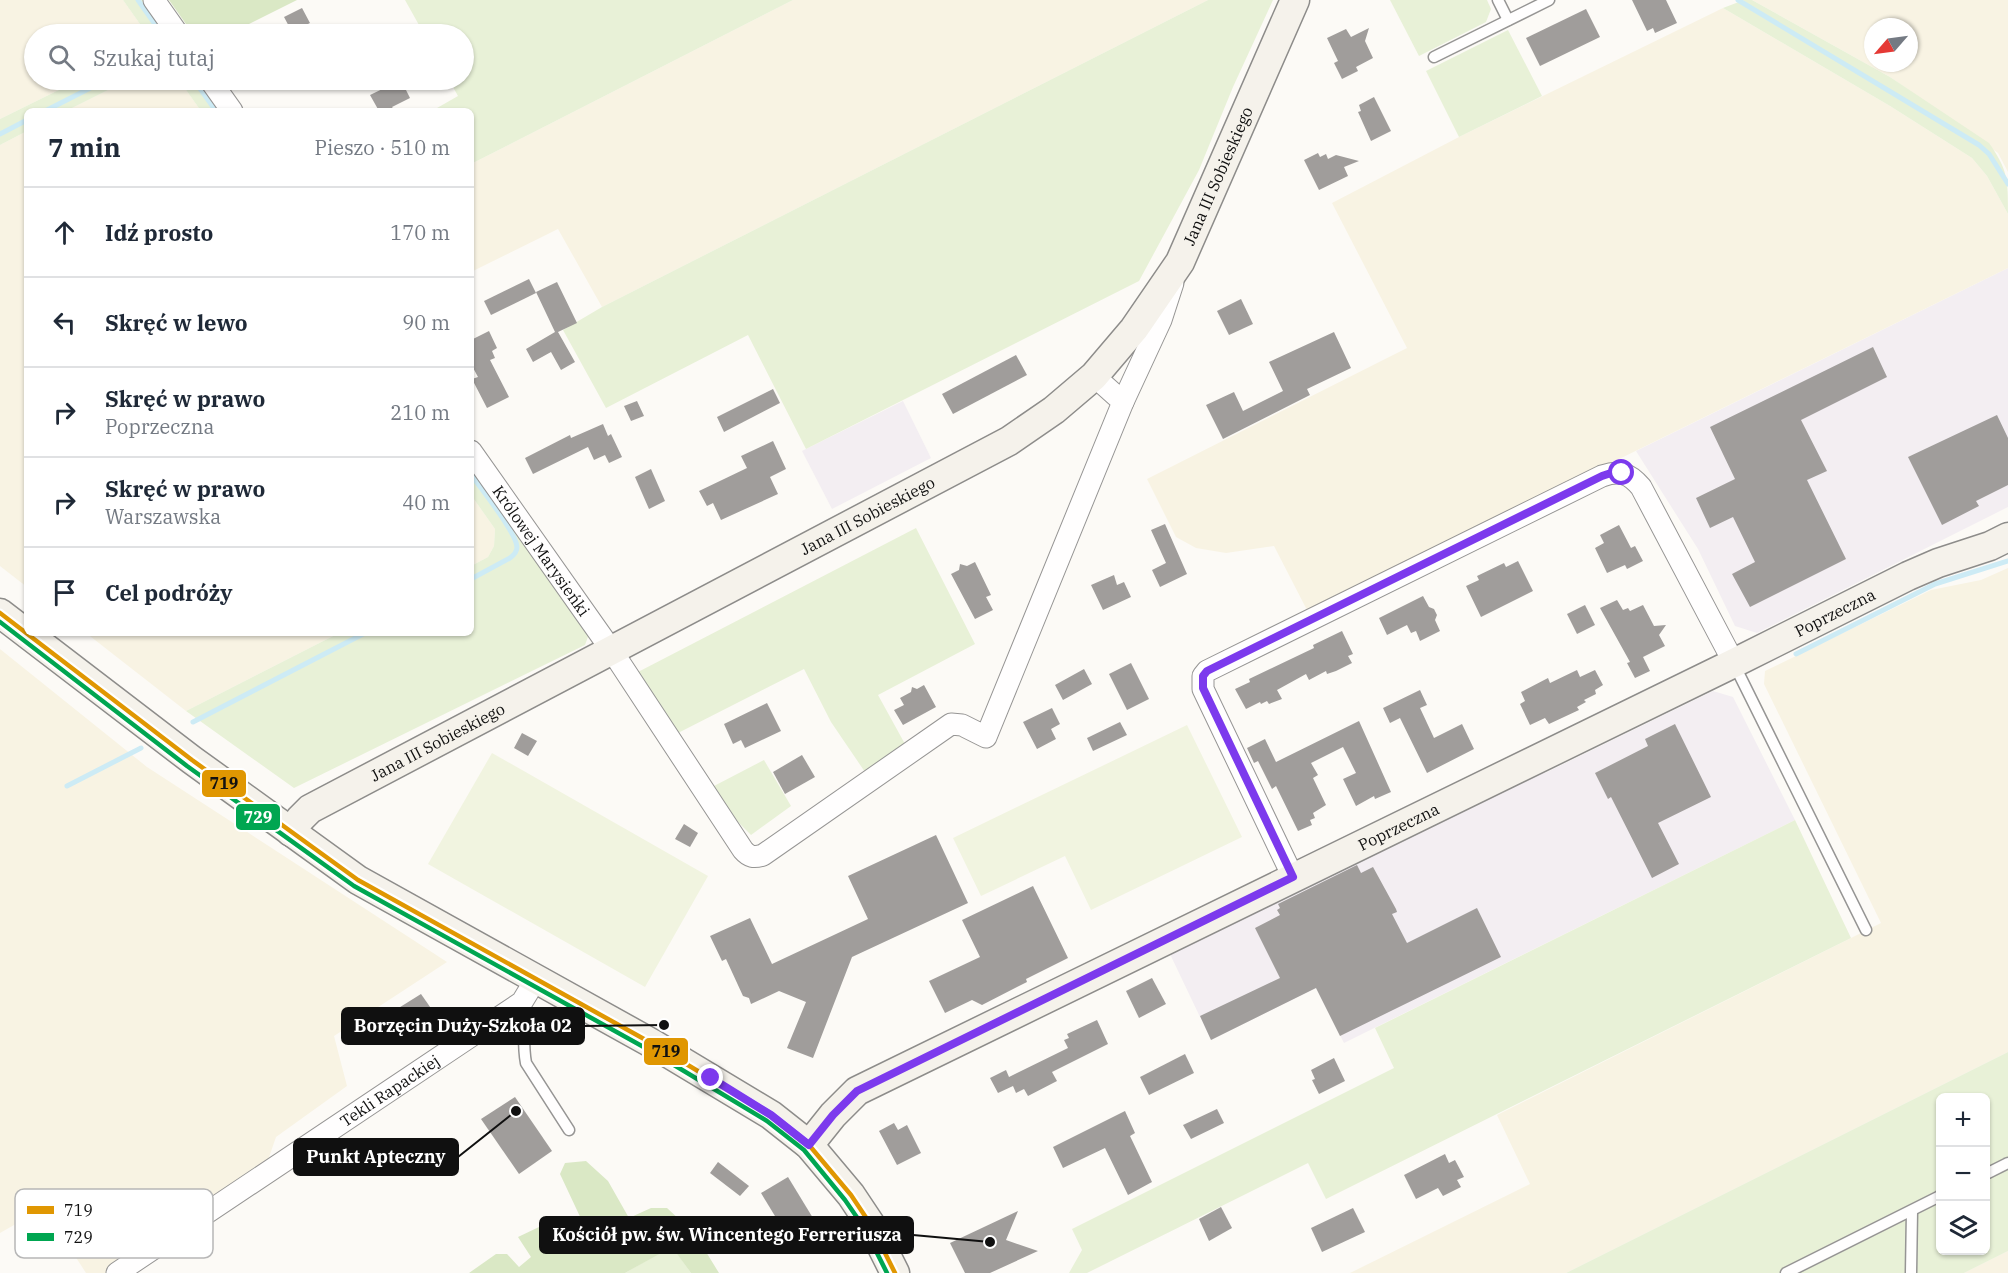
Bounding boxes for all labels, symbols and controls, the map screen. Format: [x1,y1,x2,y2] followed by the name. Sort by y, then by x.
[1864,18,1918,72] north arrow
[24,24,474,90] search box
[45,41,78,74] icon: search
[93,43,215,72] text: Szukaj tutaj
[1179,104,1257,248] street label: Jana III Sobieskiego
[48,130,121,164] text: 7 min
[314,134,450,161] text: Pieszo · 510 m
[48,216,81,249] icon: ahead
[105,218,213,247] text: Idź prosto
[390,219,450,246] text: 170 m
[48,306,81,339] icon: left
[105,308,248,337] text: Skręć w lewo
[402,309,450,336] text: 90 m
[105,384,265,413] text: Skręć w prawo
[48,396,81,429] icon: right
[390,399,450,426] text: 210 m
[105,413,214,440] text: Poprzeczna
[1608,459,1634,485] route start
[797,472,938,559] street label: Jana III Sobieskiego
[105,474,265,503] text: Skręć w prawo
[488,481,594,620] street label: Królowej Marysieńki
[48,486,81,519] icon: right
[402,489,450,516] text: 40 m
[105,503,221,530] text: Warszawska
[48,576,81,609] icon: arrive
[105,578,233,607] text: Cel podróży
[1791,584,1879,641] street label: Poprzeczna
[367,698,508,785] street label: Jana III Sobieskiego
[201,769,247,798] line badge: 719
[210,773,238,793] text: 719
[1355,798,1443,855] street label: Poprzeczna
[235,803,281,831] line badge: 729
[244,807,272,827] text: 729
[342,1008,584,1044] callout: Borzęcin Duży-Szkoła 02
[354,1014,572,1037] text: Borzęcin Duży-Szkoła 02
[643,1037,689,1066] line badge: 719
[652,1041,680,1061] text: 719
[336,1050,443,1131] street label: Tekli Rapackiej
[697,1064,723,1090] route end
[1936,1093,1990,1255] map controls
[1936,1093,1990,1147] button: +
[294,1139,458,1175] callout: Punkt Apteczny
[306,1145,446,1168] text: Punkt Apteczny
[1936,1147,1990,1201] button: −
[15,1189,213,1258] legend
[64,1200,93,1220] text: 719
[1936,1201,1990,1255] button: layers
[540,1217,913,1253] callout: Kościół pw. św. Wincentego Ferreriusza
[552,1223,902,1246] text: Kościół pw. św. Wincentego Ferreriusza
[64,1227,93,1247] text: 729

